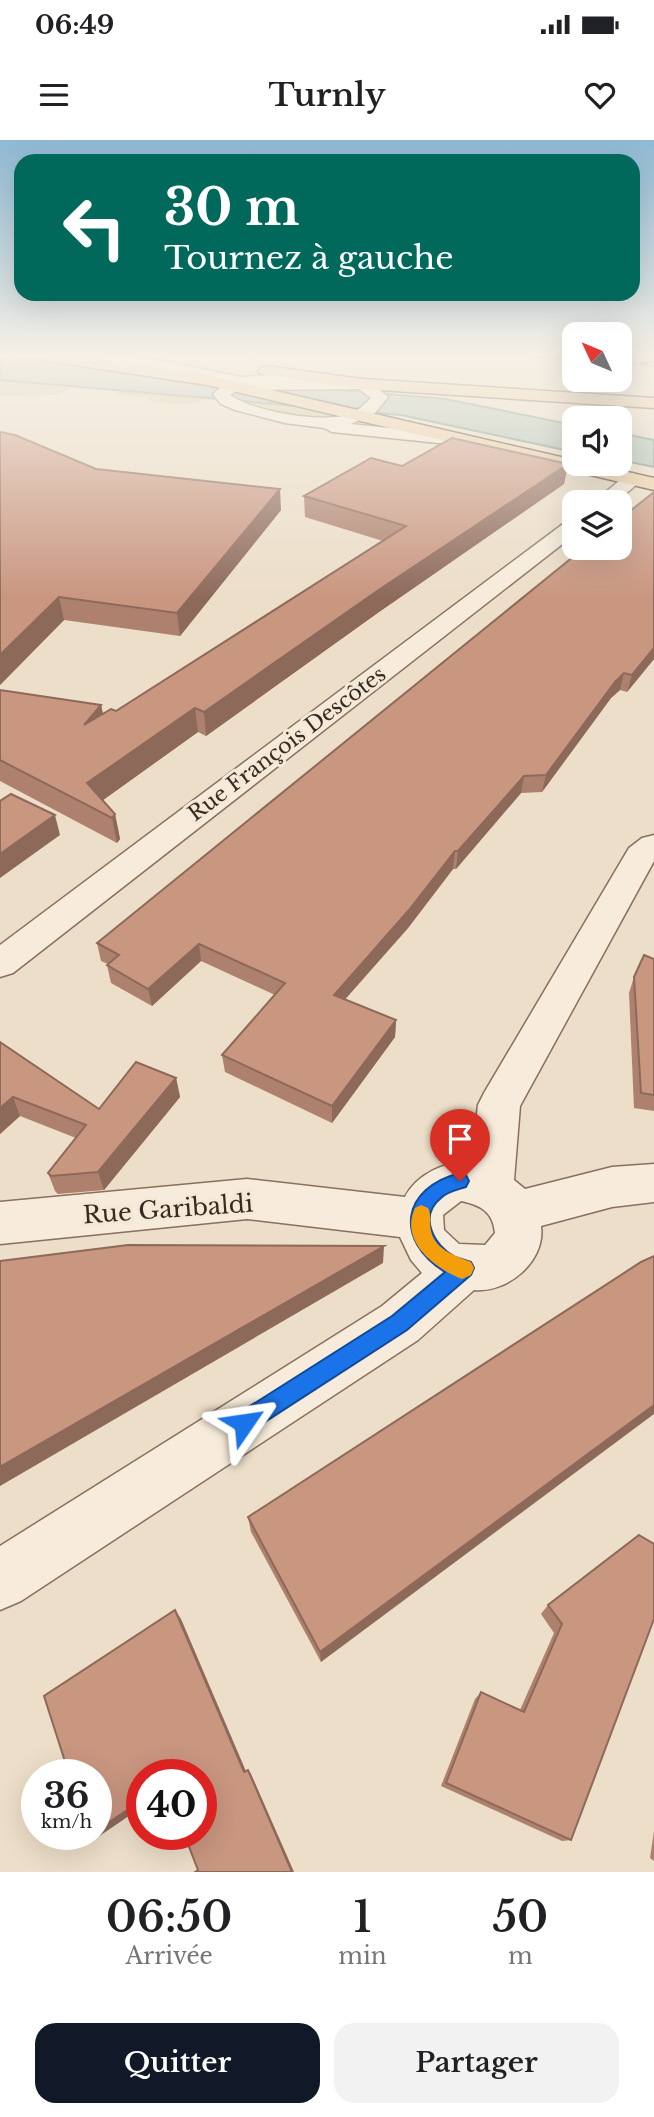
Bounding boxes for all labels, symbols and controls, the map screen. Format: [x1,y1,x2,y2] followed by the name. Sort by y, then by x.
[35,9,114,41] text: 06:49
[268,75,386,115] text: Turnly
[35,76,73,114] icon: menu
[581,76,619,114] icon: heart
[164,177,299,238] text: 30 m
[49,182,140,273] icon: left
[164,238,454,278] text: Tournez à gauche
[562,322,632,392] north arrow
[562,322,632,560] map controls
[562,406,632,476] button: sound
[562,490,632,560] button: layers
[183,661,391,827] street label: Rue François Descôtes
[430,1109,490,1181] pin
[441,1120,479,1158] icon: arrive
[82,1189,254,1229] street label: Rue Garibaldi
[207,1386,281,1460] position arrow
[126,1759,217,1850] speed limit sign: 40
[44,1774,89,1817] text: 36
[41,1811,92,1833] text: km/h
[106,1891,233,1943] text: 06:50
[353,1891,372,1943] text: 1
[492,1891,548,1943] text: 50
[125,1942,213,1970] text: Arrivée
[338,1942,387,1970] text: min
[508,1942,533,1970] text: m
[35,2023,320,2103] button: Quitter
[334,2023,619,2103] button: Partager

